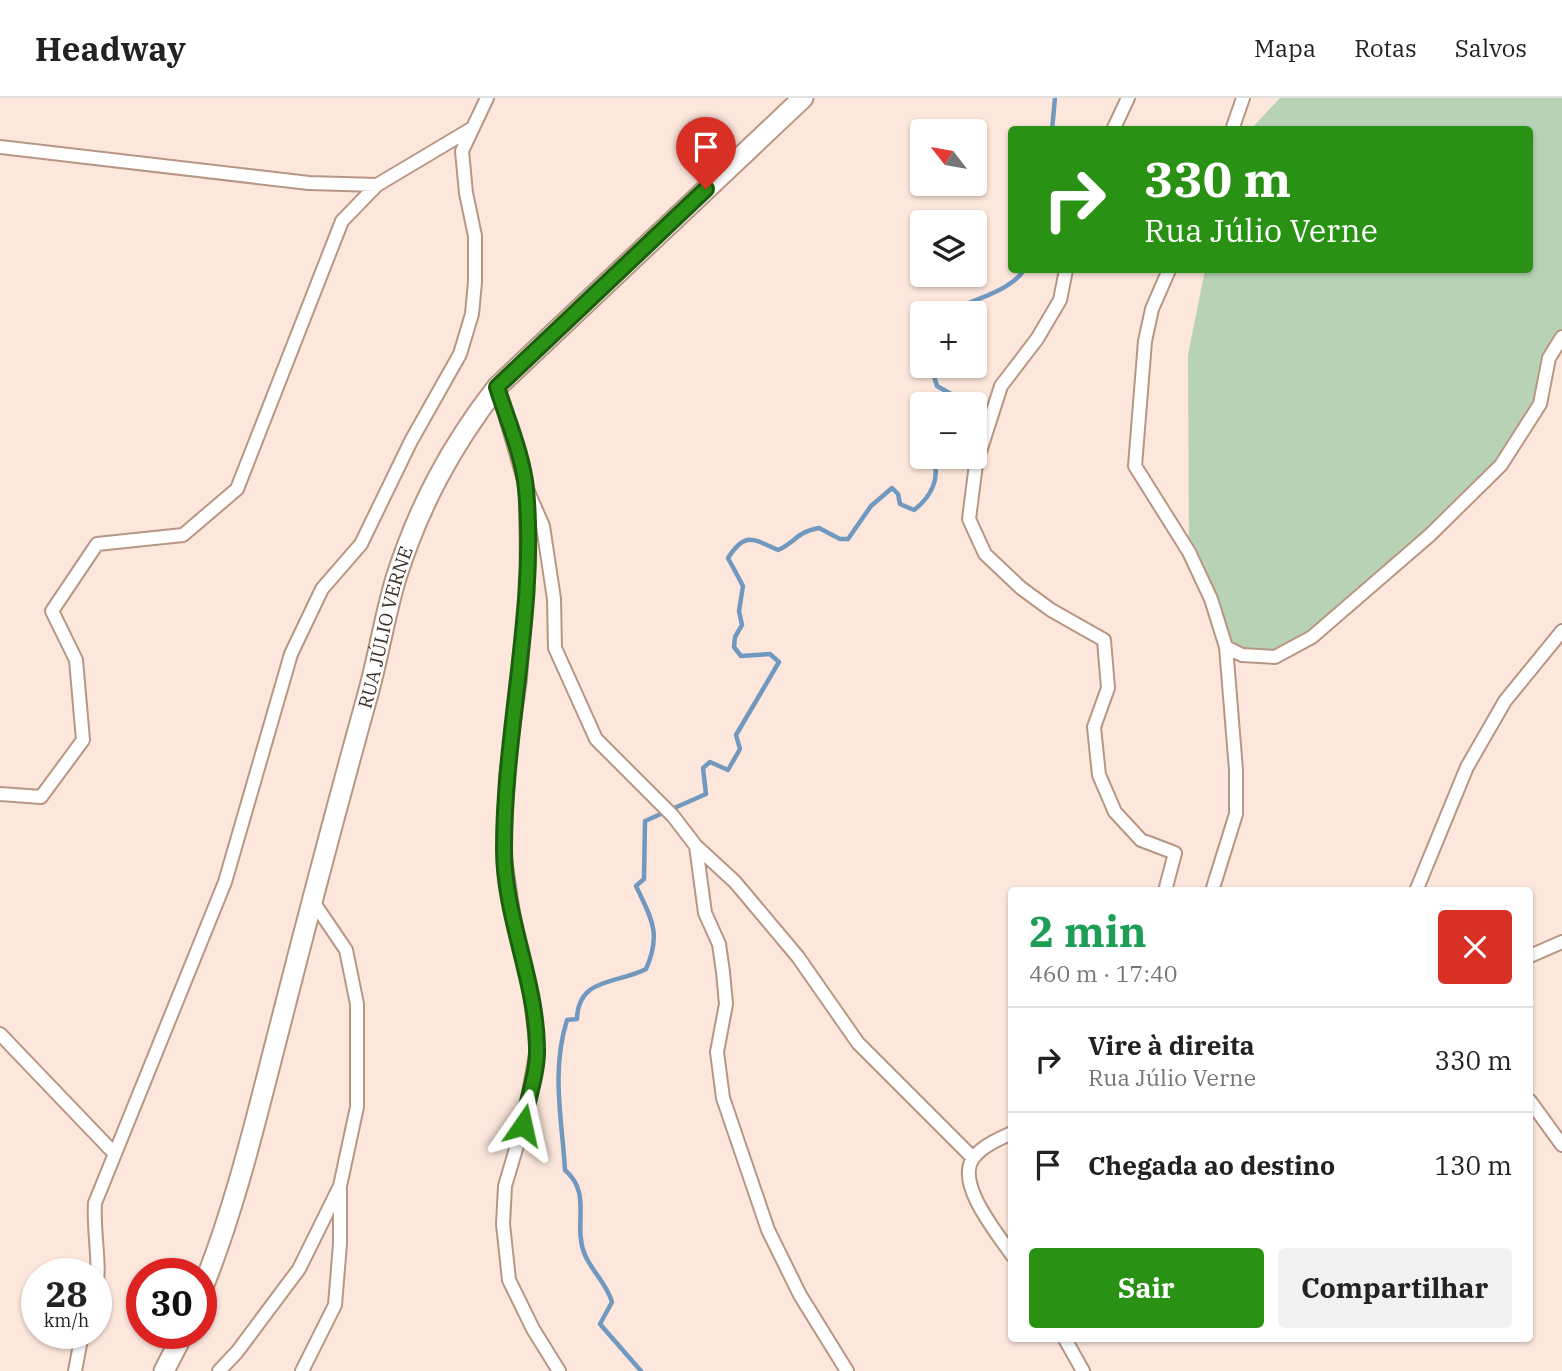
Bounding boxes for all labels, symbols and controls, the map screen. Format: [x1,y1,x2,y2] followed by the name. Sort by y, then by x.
[35,27,186,70] text: Headway
[1254,32,1316,64] text: Mapa
[1354,32,1417,64] text: Rotas
[1455,32,1527,64] text: Salvos
[676,117,736,189] pin
[910,119,987,196] north arrow
[910,119,987,469] map controls
[687,128,725,166] icon: arrive
[1144,147,1291,210] text: 330 m
[1029,154,1120,245] icon: right
[1144,209,1378,251] text: Rua Júlio Verne
[910,210,987,287] button: layers
[910,301,987,378] button: +
[910,392,987,469] button: −
[353,543,418,711] street label: RUA JÚLIO VERNE
[1029,904,1147,959] text: 2 min
[1438,910,1512,984] button: close
[1029,958,1178,988] text: 460 m · 17:40
[1088,1028,1255,1062] text: Vire à direita
[1029,1041,1067,1079] icon: right
[1434,1043,1512,1077] text: 330 m
[1088,1062,1256,1092] text: Rua Júlio Verne
[486,1088,560,1162] position arrow
[1029,1146,1067,1184] icon: arrive
[1088,1148,1335,1182] text: Chegada ao destino
[1434,1148,1512,1182] text: 130 m
[1029,1248,1264,1328] button: Sair
[1278,1248,1512,1328] button: Compartilhar
[126,1258,217,1349] speed limit sign: 30
[45,1271,88,1317] text: 28
[44,1309,89,1332] text: km/h

